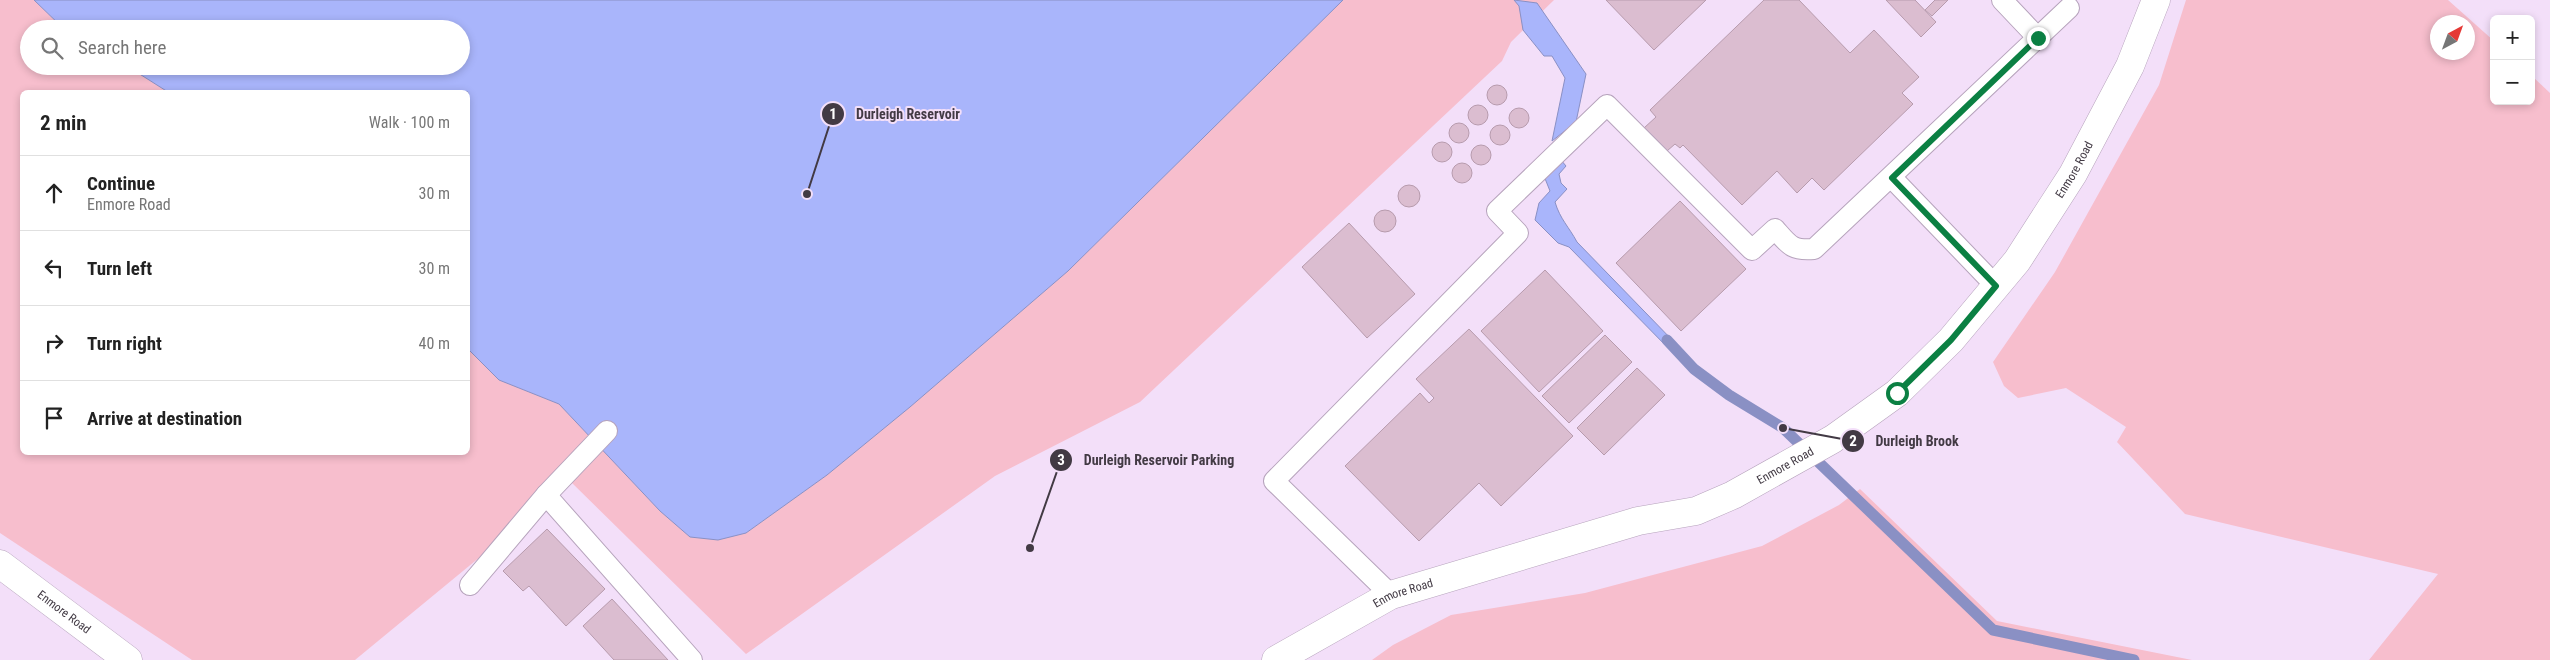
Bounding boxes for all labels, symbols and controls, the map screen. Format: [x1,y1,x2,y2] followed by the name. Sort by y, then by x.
[2430,15,2475,60] north arrow
[2490,15,2535,105] map controls
[2490,15,2535,60] button: +
[20,20,470,75] search box
[2027,27,2050,50] route end
[38,34,66,62] icon: search
[78,36,166,59] text: Search here
[2490,60,2535,105] button: −
[821,100,970,129] callout: Durleigh Reservoir
[829,105,837,123] text: 1
[856,106,960,122] text: Durleigh Reservoir
[40,111,87,135] text: 2 min
[369,113,450,132] text: Walk · 100 m
[2052,139,2096,201] street label: Enmore Road
[87,172,155,195] text: Continue
[40,179,68,207] icon: ahead
[418,184,450,203] text: 30 m
[87,195,171,214] text: Enmore Road
[40,254,68,282] icon: left
[87,257,152,280] text: Turn left
[418,259,450,278] text: 30 m
[40,329,68,357] icon: right
[87,332,162,355] text: Turn right
[418,334,450,353] text: 40 m
[1886,382,1909,405] route start
[40,404,68,432] icon: arrive
[87,407,242,430] text: Arrive at destination
[1841,427,1969,456] callout: Durleigh Brook
[1849,432,1857,450] text: 2
[1875,433,1959,449] text: Durleigh Brook
[1754,444,1816,487] street label: Enmore Road
[1049,446,1244,475] callout: Durleigh Reservoir Parking
[1057,451,1065,469] text: 3
[1084,452,1234,468] text: Durleigh Reservoir Parking
[1371,576,1435,611] street label: Enmore Road
[35,588,93,637] street label: Enmore Road

